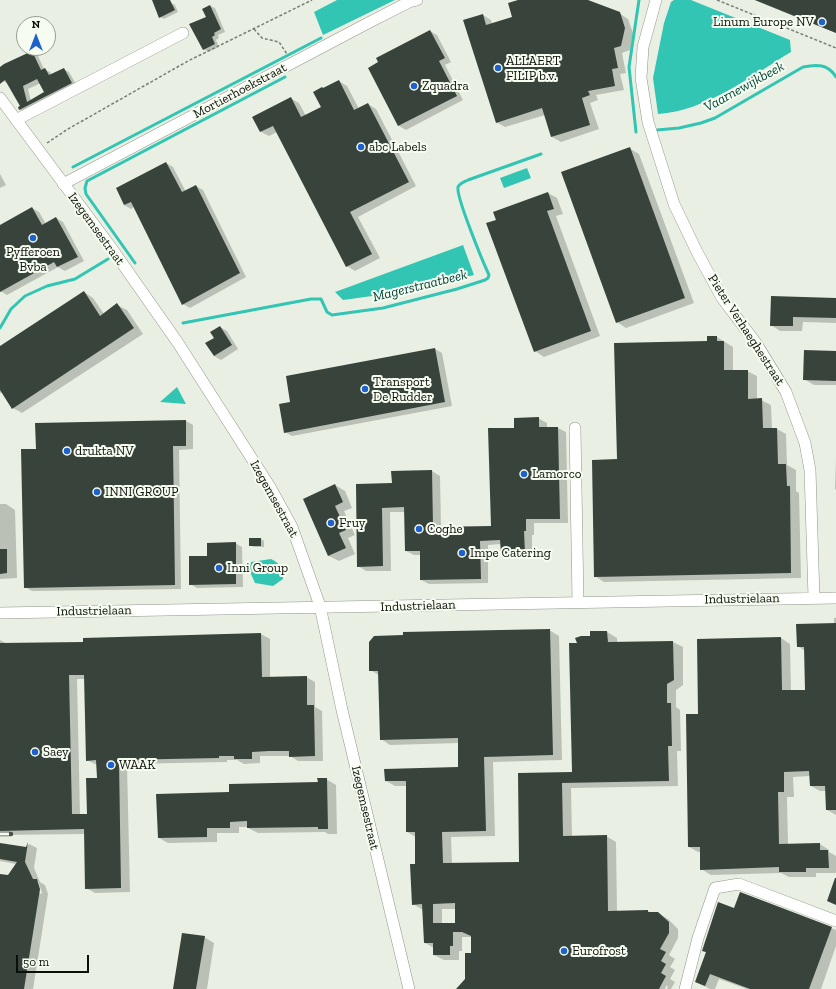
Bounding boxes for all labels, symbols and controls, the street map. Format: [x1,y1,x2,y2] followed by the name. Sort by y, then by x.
[713,14,814,30] place label: Linum Europe NV
[16,16,56,56] north arrow
[817,17,827,27] marker: Linum Europe NV
[32,18,40,31] text: N
[506,53,561,84] place label: ALLAERT FILIP b.v.
[701,58,787,116] water label: Vaarnewijkbeek
[191,60,289,122] street label: Mortierhoekstraat
[493,63,503,73] marker: ALLAERT FILIP b.v.
[422,78,469,94] place label: Zquadra
[409,81,419,91] marker: Zquadra
[369,139,427,155] place label: abc Labels
[356,142,366,152] marker: abc Labels
[64,190,128,268] street label: Izegemsestraat
[28,233,38,243] marker: Pyfferoen Bvba
[6,244,60,275] place label: Pyfferoen Bvba
[371,266,469,306] water label: Magerstraatbeek
[704,272,788,388] street label: Pieter Verhaeghestraat
[373,374,432,405] place label: Transport De Rudder
[360,384,370,394] marker: Transport De Rudder
[75,443,134,459] place label: drukta NV
[62,446,72,456] marker: drukta NV
[246,458,302,540] street label: Izegemsestraat
[532,466,581,482] place label: Lamorco
[519,469,529,479] marker: Lamorco
[105,484,179,500] place label: INNI GROUP
[92,487,102,497] marker: INNI GROUP
[339,515,365,531] place label: Fruy
[326,518,336,528] marker: Fruy
[427,521,463,537] place label: Coghe
[414,524,424,534] marker: Coghe
[470,545,551,561] place label: Impe Catering
[457,548,467,558] marker: Impe Catering
[227,560,288,576] place label: Inni Group
[214,563,224,573] marker: Inni Group
[704,591,780,607] street label: Industrielaan
[380,597,456,615] street label: Industrielaan
[56,603,132,619] street label: Industrielaan
[43,744,69,760] place label: Saey
[30,747,40,757] marker: Saey
[119,757,156,773] place label: WAAK
[106,760,116,770] marker: WAAK
[348,764,382,852] street label: Izegemsestraat
[572,943,626,959] place label: Eurofrost
[559,946,569,956] marker: Eurofrost
[18,947,91,973] scale bar
[23,955,49,969] text: 50 m

